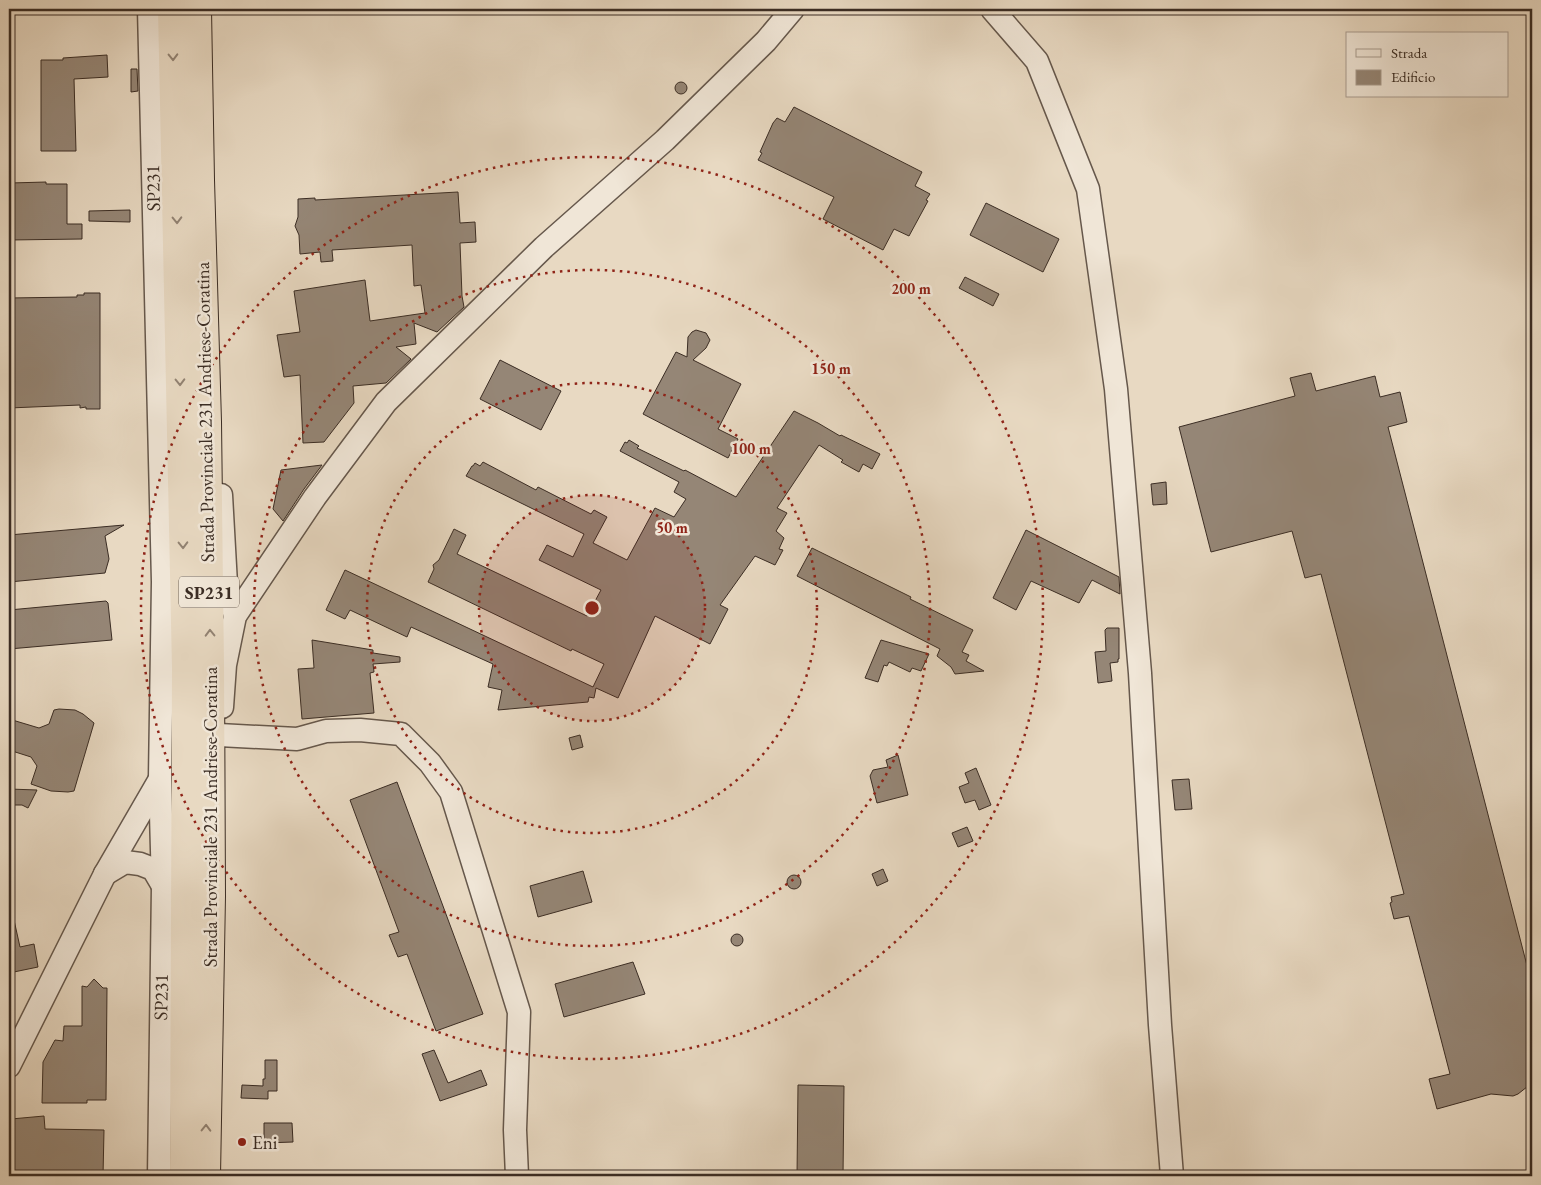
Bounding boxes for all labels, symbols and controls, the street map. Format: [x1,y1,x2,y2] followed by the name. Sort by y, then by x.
[1346,32,1508,98] legend
[1391,43,1427,62] text: Strada
[168,54,178,62] one-way arrow
[1391,67,1435,86] text: Edificio
[140,164,166,212] street label: SP231
[171,216,182,224] one-way arrow
[190,261,220,562] street label: Strada Provinciale 231 Andriese-Coratina
[891,279,931,298] text: 200 m
[811,359,851,378] text: 150 m
[175,379,185,387] one-way arrow
[731,439,771,458] text: 100 m
[656,518,688,537] text: 50 m
[178,542,188,549] one-way arrow
[179,576,239,608] road number: SP231
[583,599,601,617] centre of rings
[205,628,215,636] one-way arrow
[198,666,223,967] street label: Strada Provinciale 231 Andriese-Coratina
[148,973,174,1021] street label: SP231
[201,1123,212,1131] one-way arrow
[252,1130,278,1155] place label: Eni
[236,1136,248,1148] marker: Eni

